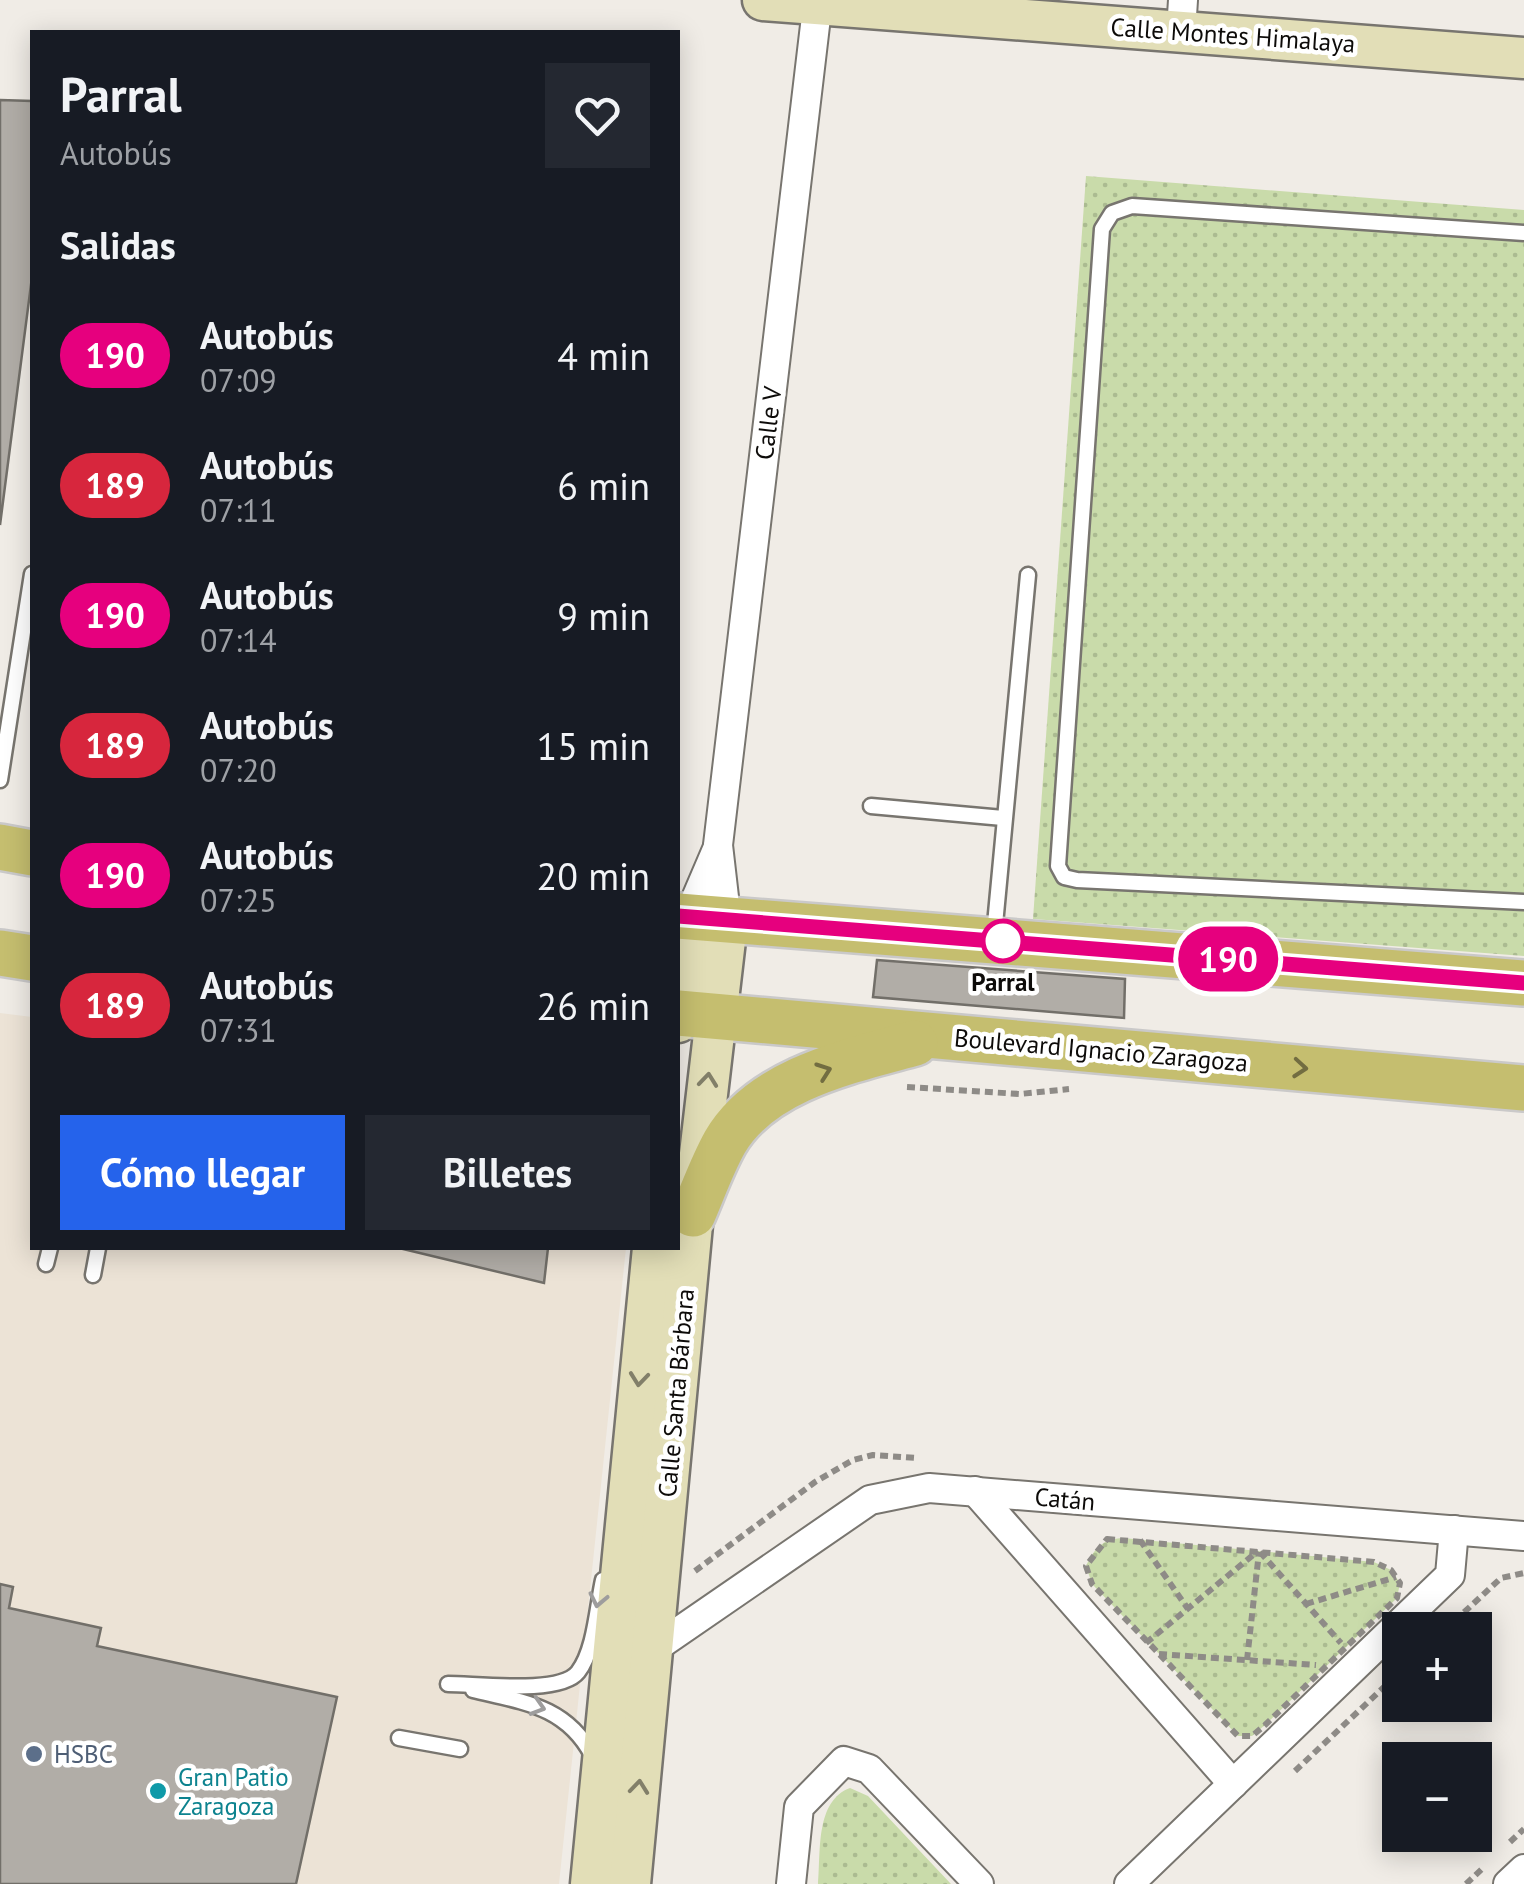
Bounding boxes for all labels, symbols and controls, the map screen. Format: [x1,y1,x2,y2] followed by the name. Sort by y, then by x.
[1110,10,1356,60] street label: Calle Montes Himalaya
[60,63,182,125] text: Parral
[545,63,650,168] button: heart
[60,132,172,174] text: Autobús
[60,220,176,269] text: Salidas
[200,310,334,359] text: Autobús
[557,331,650,380] text: 4 min
[85,332,145,378] text: 190
[200,359,277,401] text: 07:09
[748,384,788,462] street label: Calle V
[200,440,334,489] text: Autobús
[557,461,650,510] text: 6 min
[85,462,145,508] text: 189
[200,489,277,531] text: 07:11
[200,570,334,619] text: Autobús
[557,591,650,640] text: 9 min
[85,592,145,638] text: 190
[200,619,277,661] text: 07:14
[200,700,334,749] text: Autobús
[537,721,650,770] text: 15 min
[85,722,145,768] text: 189
[200,749,277,791] text: 07:20
[200,830,334,879] text: Autobús
[537,851,650,900] text: 20 min
[85,852,145,898] text: 190
[200,879,277,921] text: 07:25
[982,920,1024,962] marker: Parral
[1170,926,1286,992] line badge: 190
[1198,936,1258,982] text: 190
[200,960,334,1009] text: Autobús
[971,966,1035,998] place label: Parral
[537,981,650,1030] text: 26 min
[85,982,145,1028] text: 189
[200,1009,277,1051] text: 07:31
[953,1021,1249,1079] street label: Boulevard Ignacio Zaragoza
[1293,1056,1309,1078] one-way arrow
[814,1062,831,1083] one-way arrow
[697,1072,718,1088] one-way arrow
[60,1115,345,1230] button: Cómo llegar
[365,1115,650,1230] button: Billetes
[651,1287,701,1499] street label: Calle Santa Bárbara
[629,1372,650,1388] one-way arrow
[1033,1480,1097,1518] street label: Catán
[589,1591,610,1608] one-way arrow
[1382,1612,1492,1852] map controls
[1382,1612,1492,1722] button: +
[528,1695,545,1716] one-way arrow
[54,1738,113,1770] place label: HSBC
[1382,1742,1492,1852] button: −
[23,1743,45,1765] marker: HSBC
[178,1761,289,1822] place label: Gran Patio Zaragoza
[628,1779,649,1795] one-way arrow
[147,1780,169,1802] marker: Gran Patio Zaragoza

